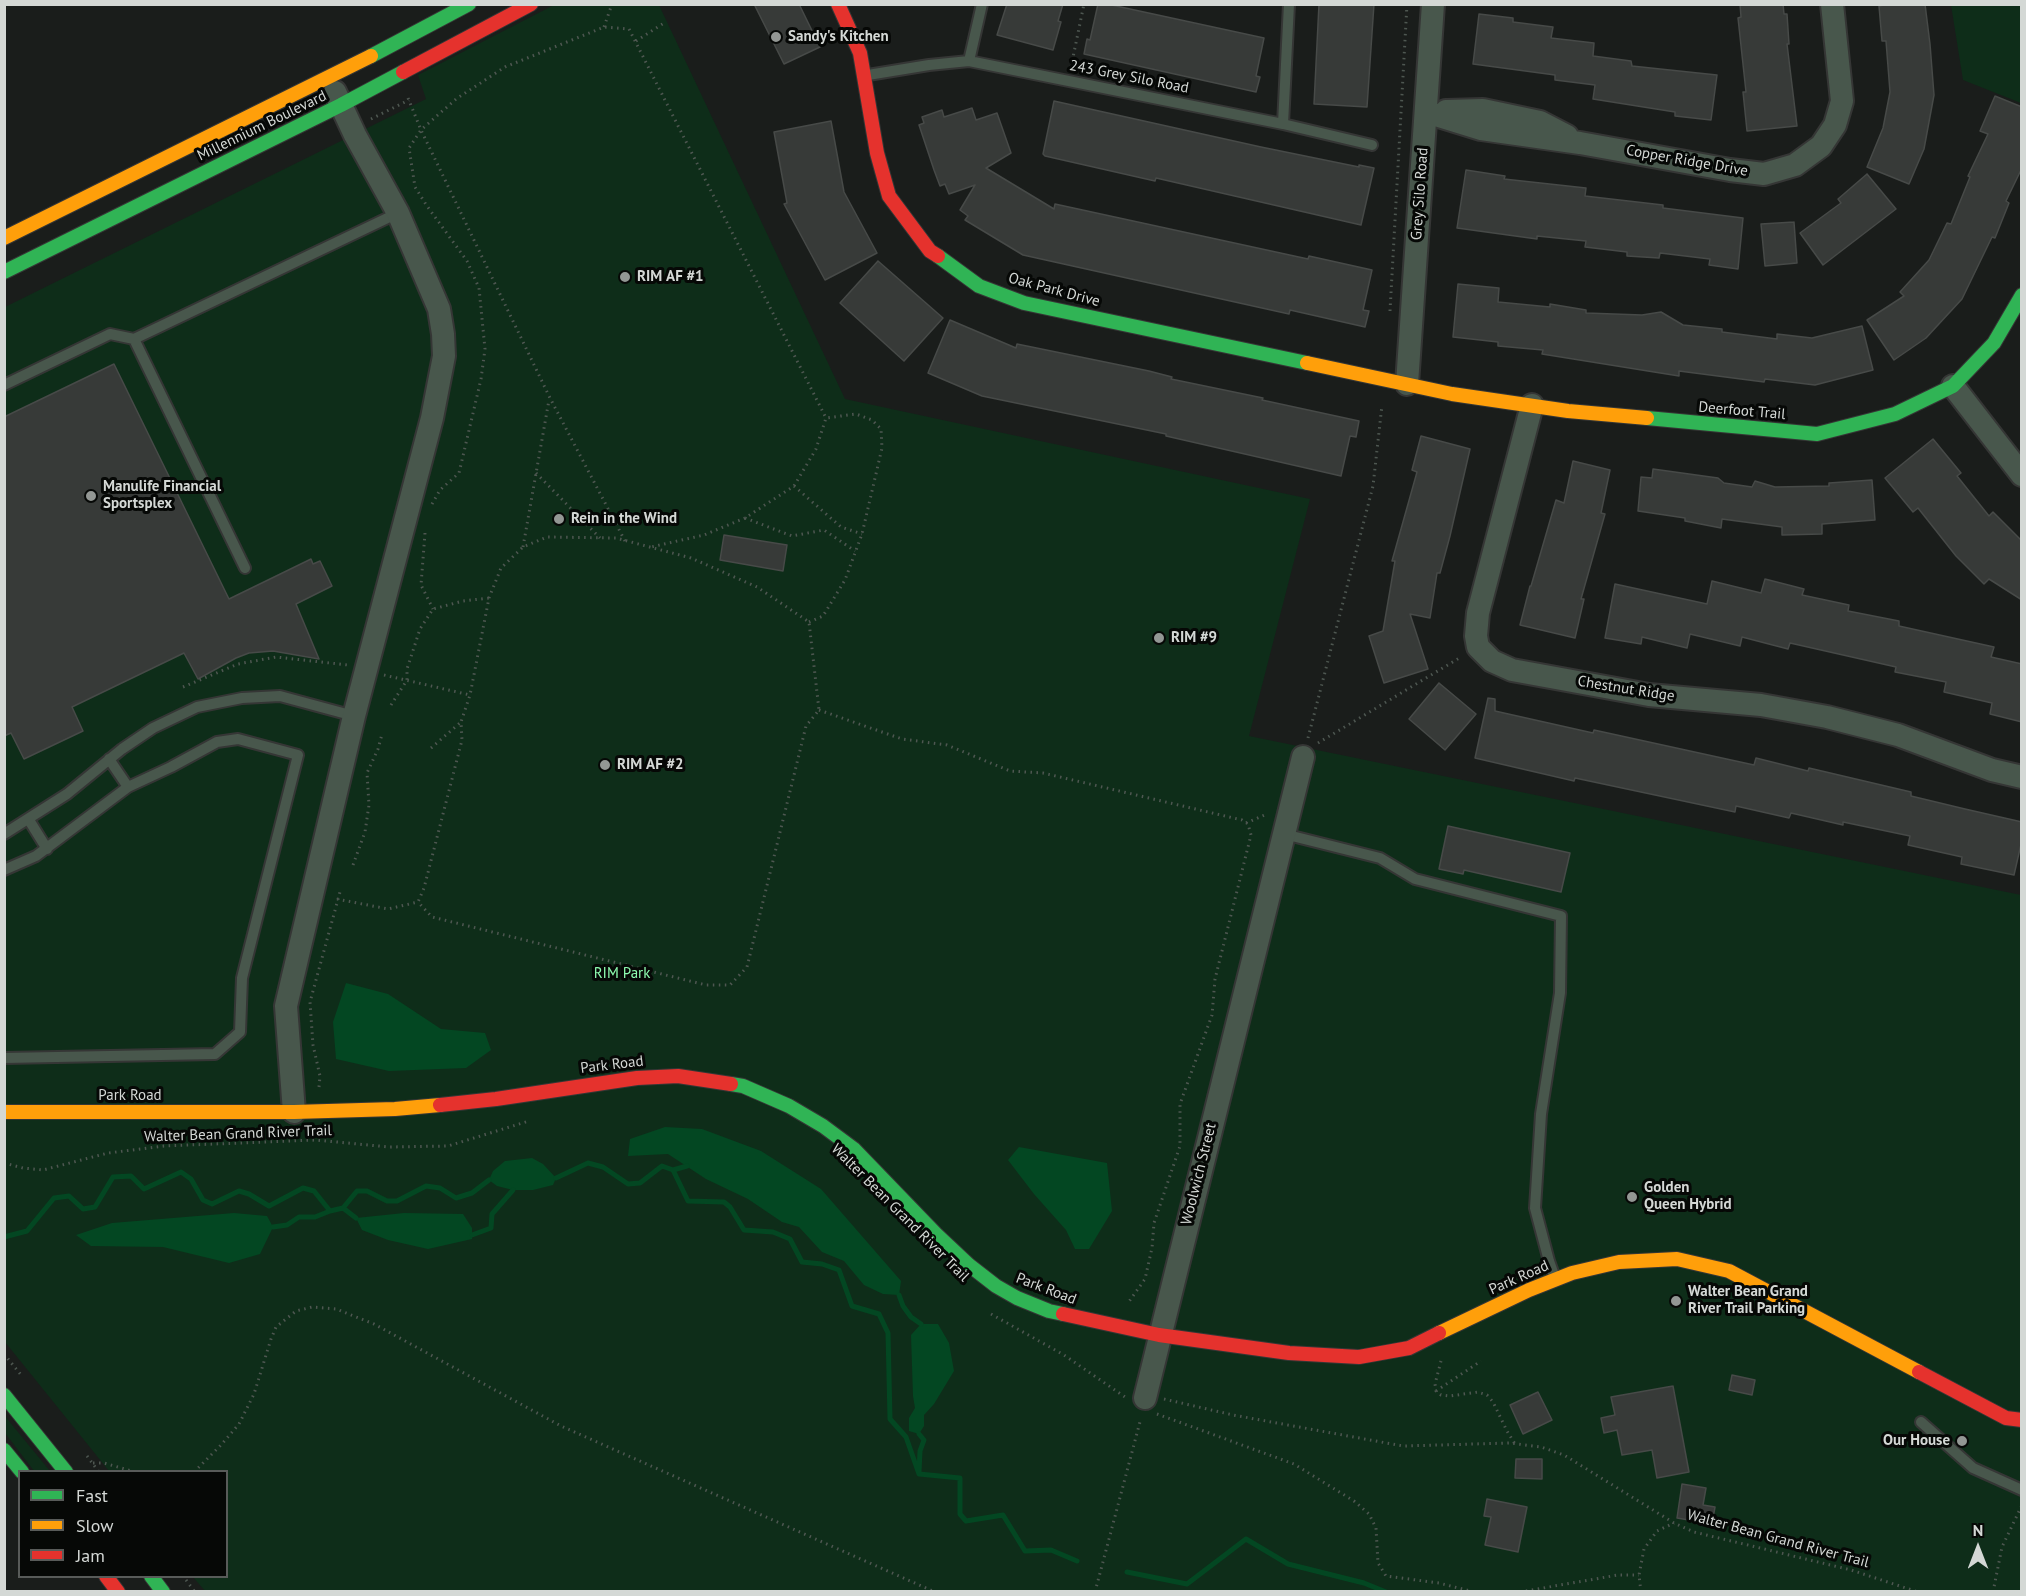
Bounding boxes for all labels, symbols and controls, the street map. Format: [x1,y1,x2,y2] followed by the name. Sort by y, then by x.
[788,28,889,46] place label: Sandy's Kitchen
[769,30,783,44] marker: Sandy's Kitchen
[1068,57,1190,97] street label: 243 Grey Silo Road
[195,87,329,165] street label: Millennium Boulevard
[1625,141,1749,181] street label: Copper Ridge Drive
[1408,147,1432,241] street label: Grey Silo Road
[637,268,704,286] place label: RIM AF #1
[1006,269,1102,311] street label: Oak Park Drive
[618,270,632,284] marker: RIM AF #1
[1698,398,1786,424] street label: Deerfoot Trail
[103,478,221,513] place label: Manulife Financial Sportsplex
[84,489,98,503] marker: Manulife Financial Sportsplex
[571,510,677,528] place label: Rein in the Wind
[552,512,566,526] marker: Rein in the Wind
[1171,629,1217,647] place label: RIM #9
[1152,631,1166,645] marker: RIM #9
[1576,672,1676,706] street label: Chestnut Ridge
[617,756,684,774] place label: RIM AF #2
[598,758,612,772] marker: RIM AF #2
[594,965,650,983] park label: RIM Park
[579,1052,645,1078] street label: Park Road
[98,1087,162,1105] street label: Park Road
[1178,1121,1220,1227] street label: Woolwich Street
[144,1122,332,1146] street label: Walter Bean Grand River Trail
[827,1140,973,1286] street label: Walter Bean Grand River Trail
[1644,1179,1732,1214] place label: Golden Queen Hybrid
[1625,1190,1639,1204] marker: Golden Queen Hybrid
[1486,1257,1552,1299] street label: Park Road
[1013,1269,1079,1309] street label: Park Road
[1688,1283,1808,1318] place label: Walter Bean Grand River Trail Parking
[1669,1294,1683,1308] marker: Walter Bean Grand River Trail Parking
[1883,1432,1950,1450] place label: Our House
[1955,1434,1969,1448] marker: Our House
[18,1470,228,1578] legend
[76,1484,108,1507] text: Fast
[1685,1506,1871,1572] street label: Walter Bean Grand River Trail
[76,1514,114,1537] text: Slow
[1948,1518,2008,1578] north arrow
[1973,1520,1983,1540] text: N
[76,1544,105,1567] text: Jam

